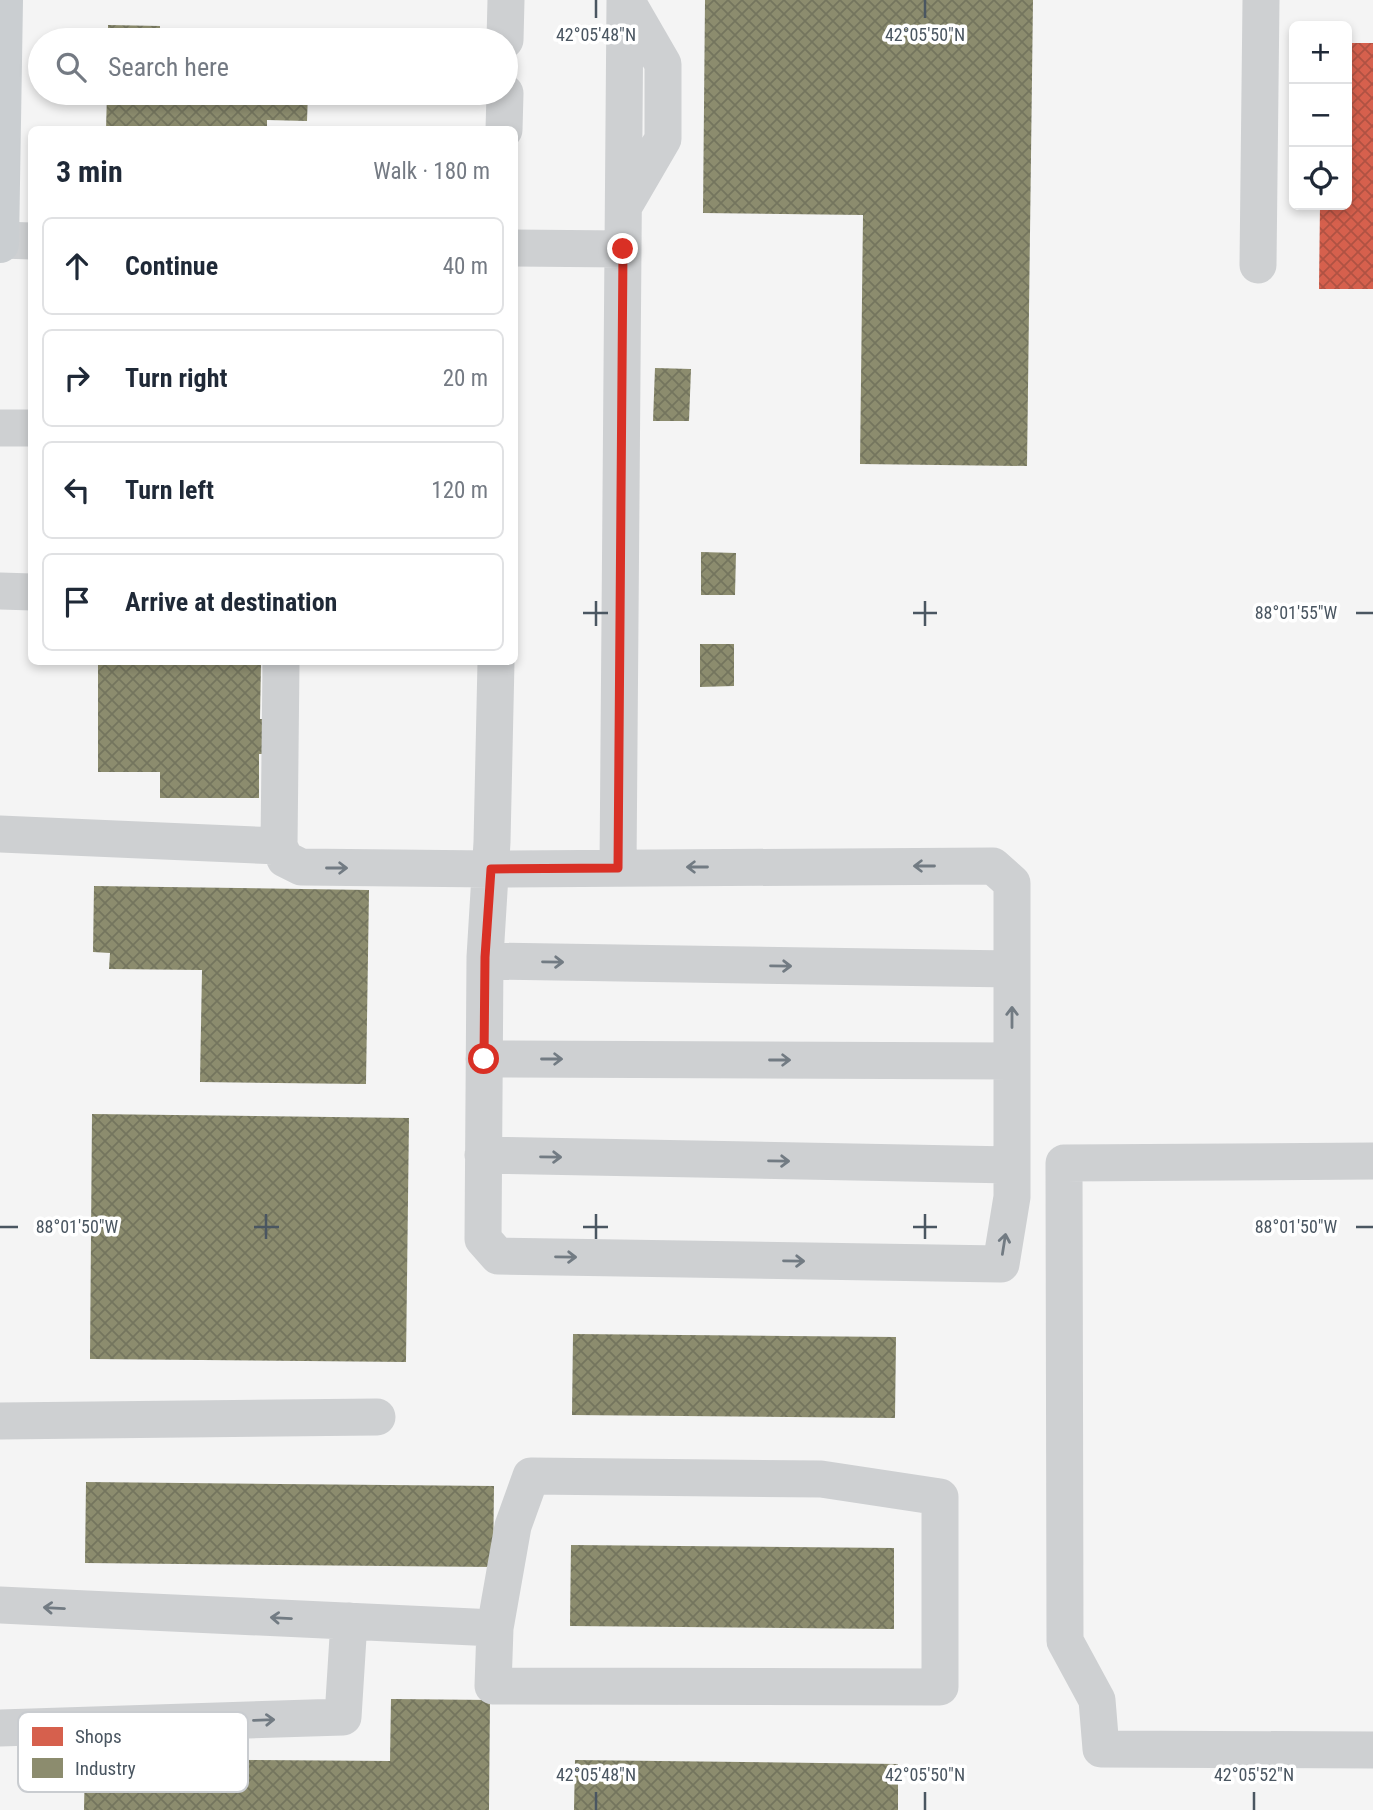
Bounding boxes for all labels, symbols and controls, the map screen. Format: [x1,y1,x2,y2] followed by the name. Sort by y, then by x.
[1289,21,1352,210] map controls
[1289,21,1352,84] button: +
[556,24,636,45] text: 42°05'48"N
[885,24,965,45] text: 42°05'50"N
[28,28,518,105] search box
[52,48,90,86] icon: search
[108,52,229,82] text: Search here
[1289,84,1352,147] button: −
[1289,147,1352,210] button: locate
[56,154,123,189] text: 3 min
[373,158,490,185] text: Walk · 180 m
[607,233,638,264] route end
[58,247,96,285] icon: ahead
[125,251,218,281] text: Continue
[443,253,488,280] text: 40 m
[58,359,96,397] icon: right
[125,363,227,393] text: Turn right
[443,365,488,392] text: 20 m
[58,471,96,509] icon: left
[125,475,214,505] text: Turn left
[431,477,488,504] text: 120 m
[58,583,96,621] icon: arrive
[125,587,337,617] text: Arrive at destination
[1255,602,1338,623] text: 88°01'55"W
[913,859,936,873] one-way arrow
[686,860,709,874] one-way arrow
[325,861,348,875] one-way arrow
[542,955,565,969] one-way arrow
[769,959,792,972] one-way arrow
[1005,1006,1019,1029] one-way arrow
[468,1043,499,1074] route start
[540,1052,563,1066] one-way arrow
[768,1053,791,1067] one-way arrow
[540,1150,563,1163] one-way arrow
[767,1154,790,1168] one-way arrow
[36,1216,119,1237] text: 88°01'50"W
[1255,1216,1338,1237] text: 88°01'50"W
[998,1233,1011,1256] one-way arrow
[555,1251,578,1264] one-way arrow
[782,1254,805,1268] one-way arrow
[43,1601,66,1614] one-way arrow
[270,1611,293,1624] one-way arrow
[18,1712,248,1792] legend
[252,1713,275,1726] one-way arrow
[75,1725,122,1748] text: Shops
[75,1757,136,1780] text: Industry
[556,1764,636,1785] text: 42°05'48"N
[885,1764,965,1785] text: 42°05'50"N
[1214,1764,1294,1785] text: 42°05'52"N

